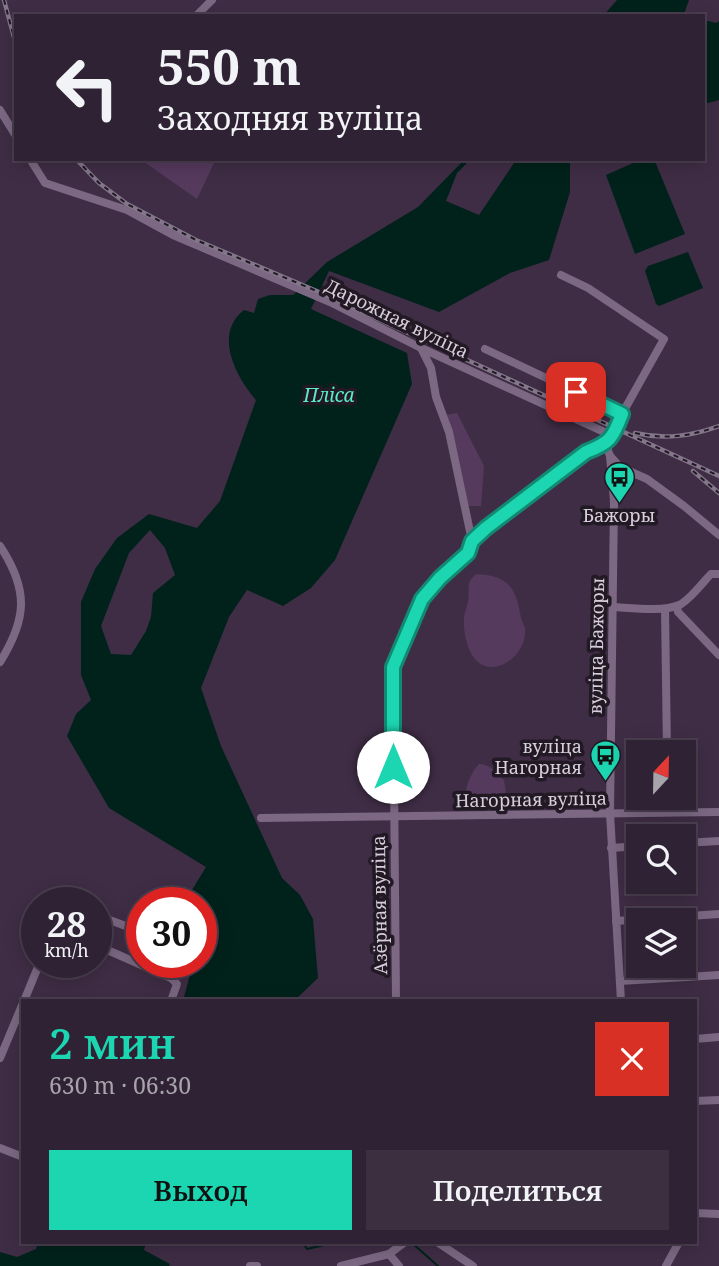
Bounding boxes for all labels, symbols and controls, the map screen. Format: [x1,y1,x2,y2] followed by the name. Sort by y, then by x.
[157,33,301,99] text: 550 m
[42,42,133,133] icon: left
[157,96,423,139] text: Заходняя вуліца
[321,273,473,363] street label: Дарожная вуліца
[546,362,606,422] pin
[557,373,595,411] icon: arrive
[302,382,355,408] water label: Пліса
[602,460,636,504] bus stop icon: Бажоры
[583,503,656,527] place label: Бажоры
[583,577,609,715] street label: вуліца Бажоры
[356,730,430,804] position arrow
[494,734,582,779] place label: вуліца Нагорная
[588,739,622,783] bus stop icon: вуліца Нагорная
[626,740,696,810] north arrow
[626,740,696,978] map controls
[455,786,607,812] street label: Нагорная вуліца
[626,824,696,894] button: search
[366,835,392,975] street label: Азёрная вуліца
[126,887,217,978] speed limit sign: 30
[47,900,86,947] text: 28
[626,908,696,978] button: layers
[44,938,89,962] text: km/h
[49,1014,176,1071] text: 2 мин
[595,1022,669,1096] button: close
[49,1069,191,1101] text: 630 m · 06:30
[49,1150,352,1230] button: Выход
[366,1150,669,1230] button: Поделиться

